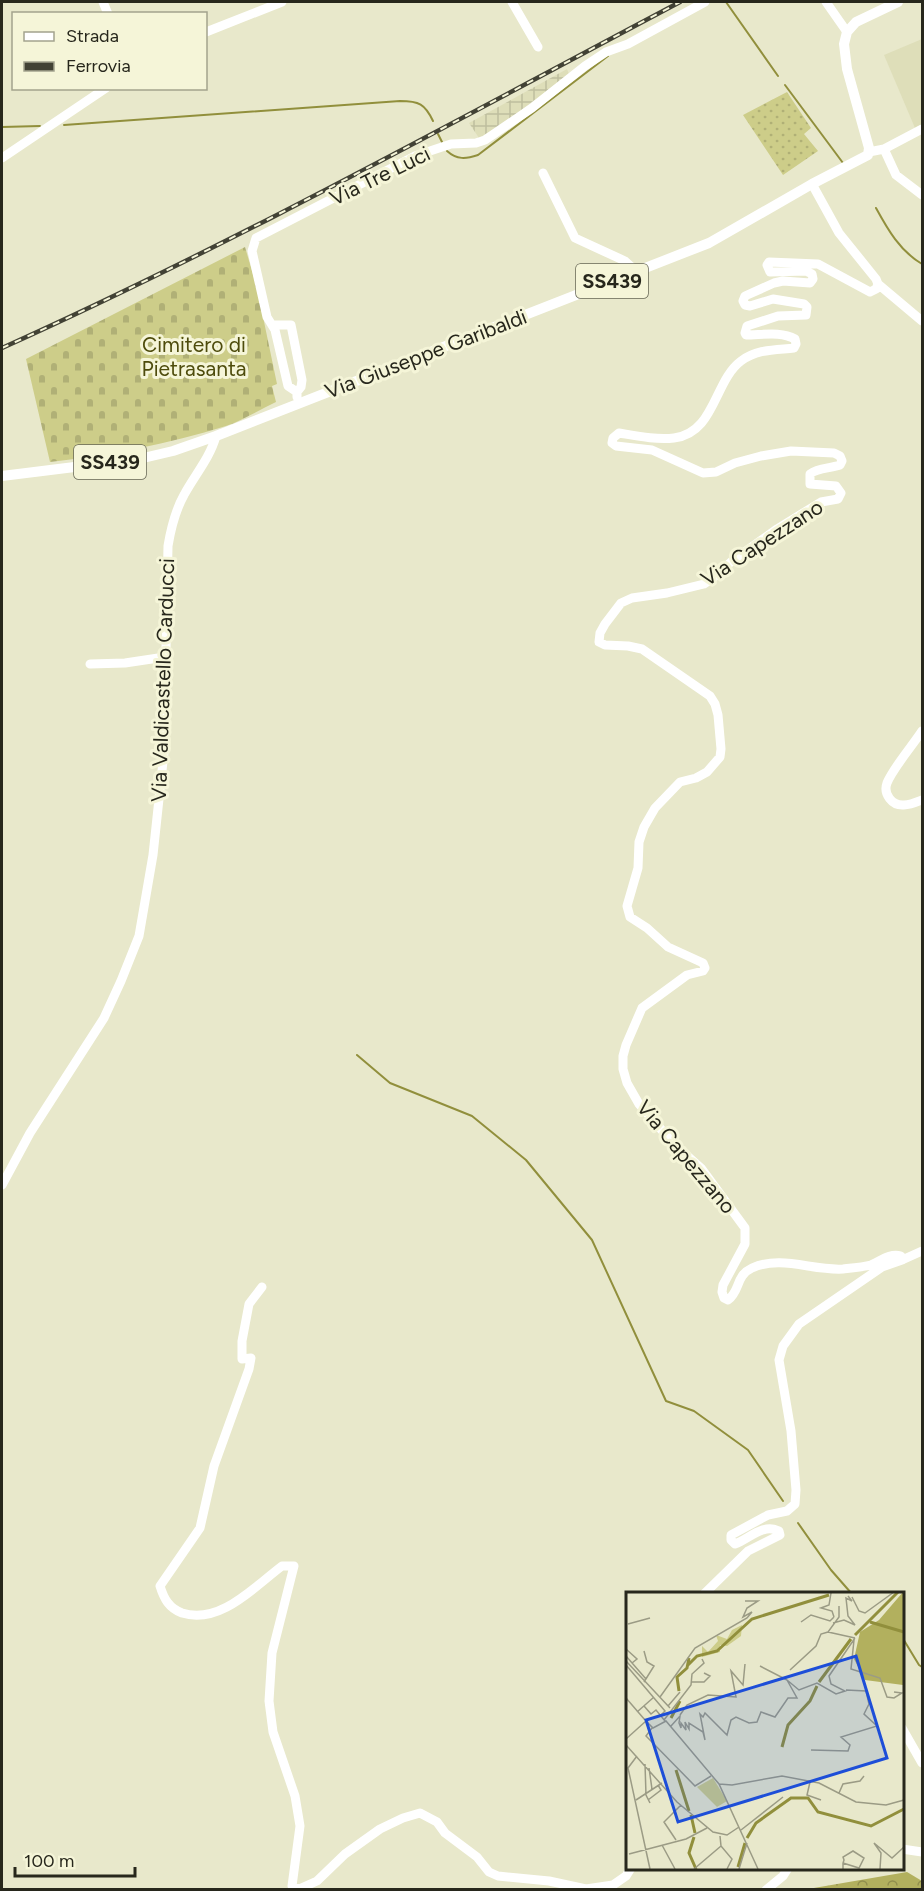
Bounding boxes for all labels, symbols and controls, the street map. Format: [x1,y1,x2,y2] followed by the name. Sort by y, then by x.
[12,12,207,90] legend
[66,25,119,47] text: Strada
[66,55,131,77] text: Ferrovia
[326,141,434,211] street label: Via Tre Luci
[576,264,648,298] road number: SS439
[321,304,530,404] street label: Via Giuseppe Garibaldi
[141,332,247,381] park label: Cimitero di Pietrasanta
[74,445,146,479] road number: SS439
[696,494,827,591] street label: Via Capezzano
[146,558,179,802] street label: Via Valdicastello Carducci
[632,1095,741,1218] street label: Via Capezzano
[626,1592,903,1870] inset map
[15,1840,135,1878] scale bar
[24,1850,74,1872] text: 100 m

